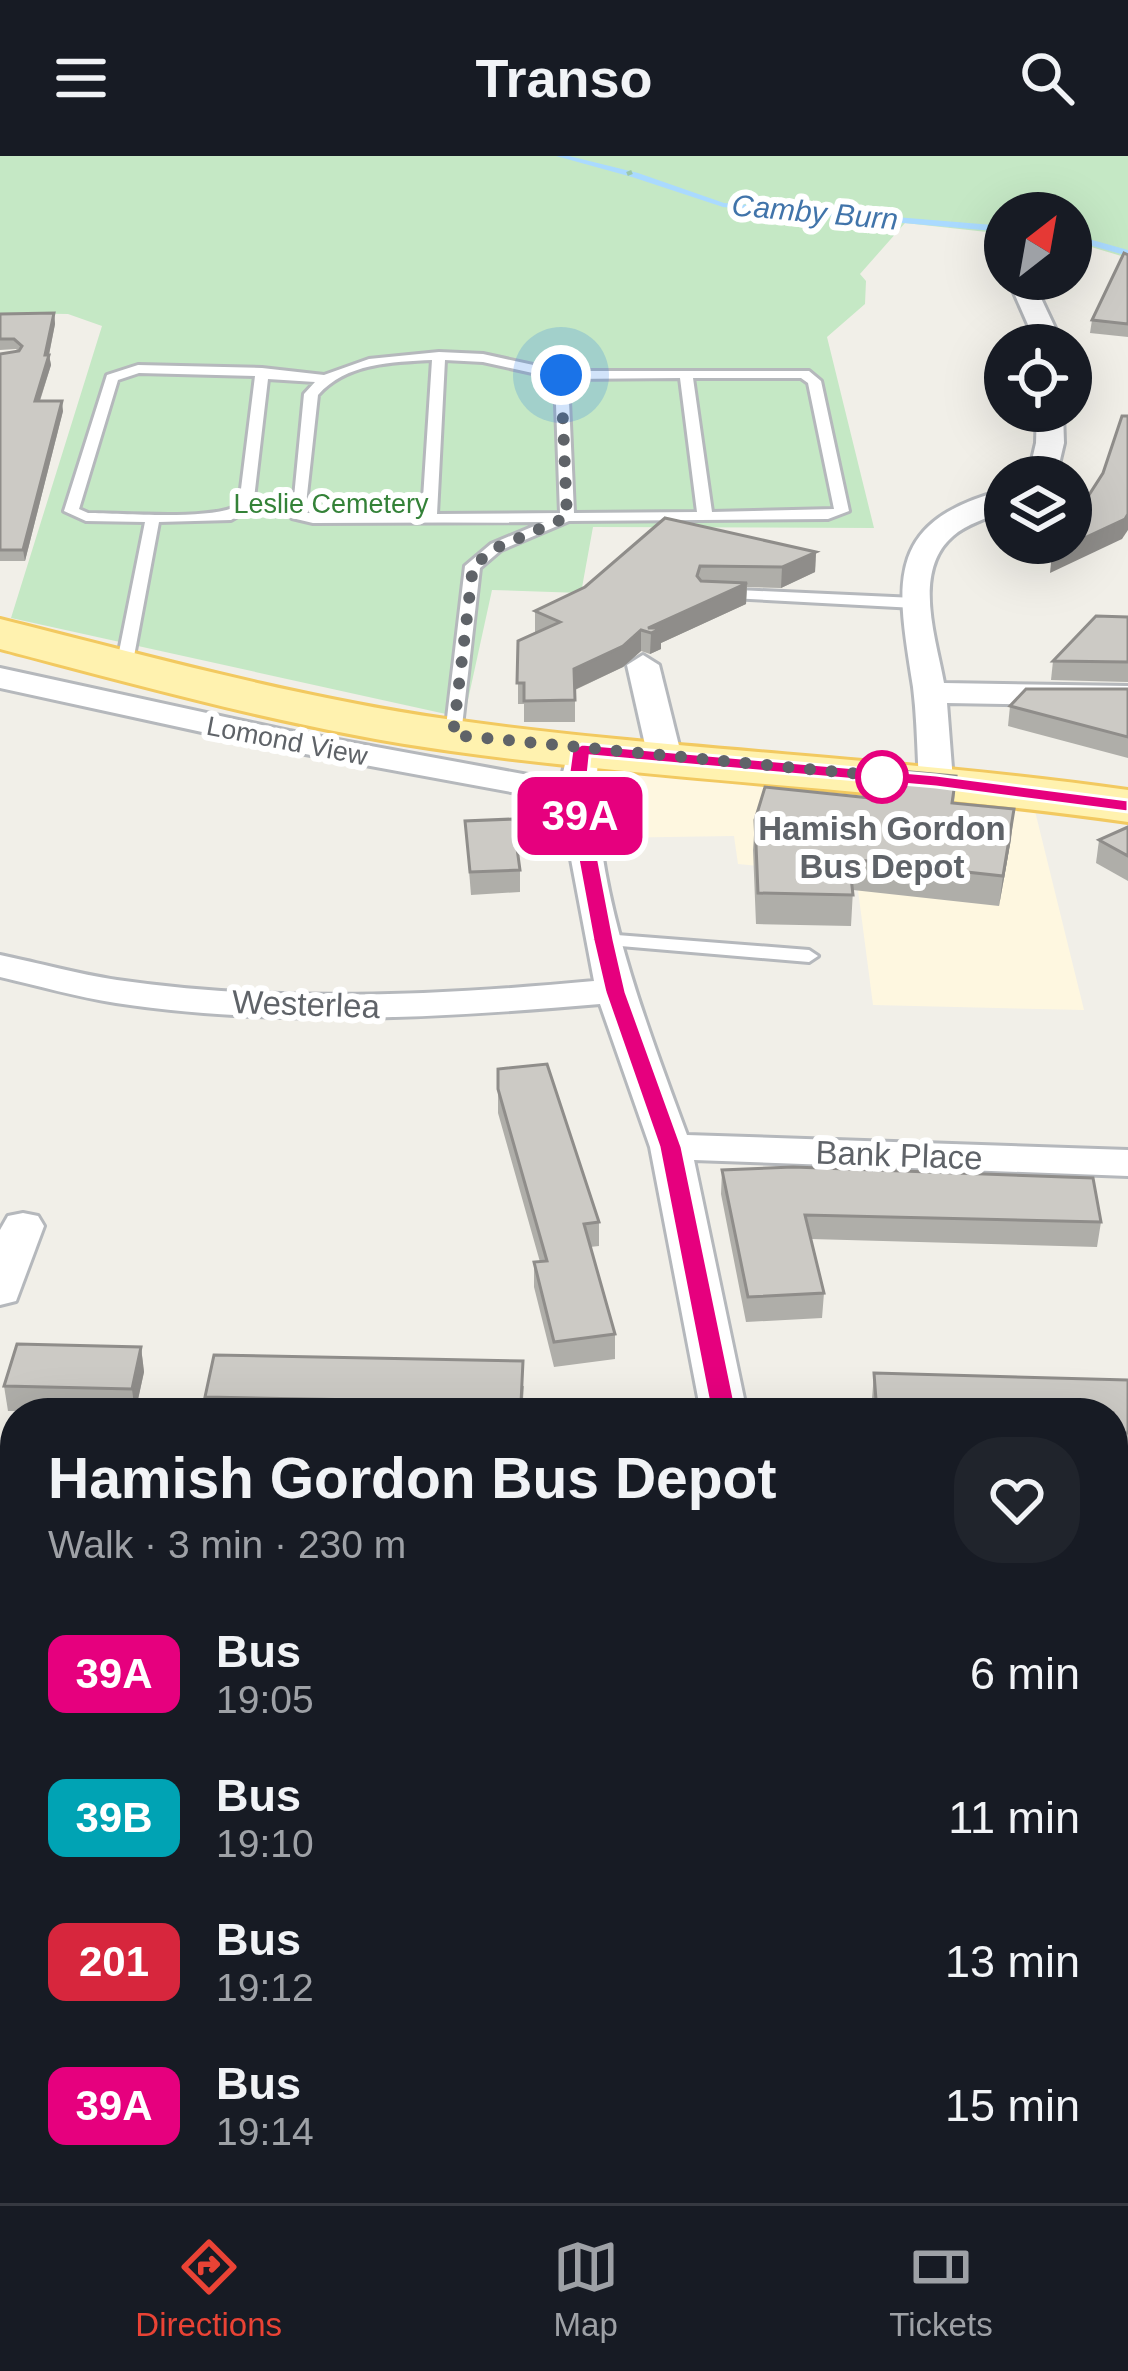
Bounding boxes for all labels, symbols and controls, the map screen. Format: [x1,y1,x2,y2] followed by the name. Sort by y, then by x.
[48,45,114,111] icon: menu
[1014,45,1080,111] icon: search
[475,48,653,108] text: Transo
[731,188,899,236] water label: Camby Burn
[984,192,1092,300] north arrow
[984,192,1092,564] map controls
[984,324,1092,432] button: locate
[531,345,591,405] your location
[984,456,1092,564] button: layers
[233,489,429,519] park label: Leslie Cemetery
[204,711,370,771] street label: Lomond View
[857,752,907,802] marker: Hamish Gordon Bus Depot
[511,777,649,855] line badge: 39A
[541,792,619,839] text: 39A
[758,810,1006,885] place label: Hamish Gordon Bus Depot
[231,983,381,1025] street label: Westerlea
[815,1134,983,1176] street label: Bank Place
[954,1437,1080,1563] button: heart
[48,1446,776,1510] text: Hamish Gordon Bus Depot
[48,1523,406,1566] text: Walk · 3 min · 230 m
[216,1626,301,1677] text: Bus
[970,1648,1080,1699] text: 6 min
[75,1650,153,1697] text: 39A
[216,1678,314,1721] text: 19:05
[216,1770,301,1821] text: Bus
[948,1792,1080,1843] text: 11 min
[75,1794,153,1841] text: 39B
[216,1822,314,1865] text: 19:10
[216,1914,301,1965] text: Bus
[945,1936,1080,1987] text: 13 min
[79,1938,149,1985] text: 201
[216,1966,314,2009] text: 19:12
[216,2058,301,2109] text: Bus
[945,2080,1080,2131] text: 15 min
[75,2082,153,2129] text: 39A
[216,2110,314,2153] text: 19:14
[135,2234,282,2344] tab: Directions
[553,2234,619,2344] tab: Map
[889,2234,993,2344] tab: Tickets

